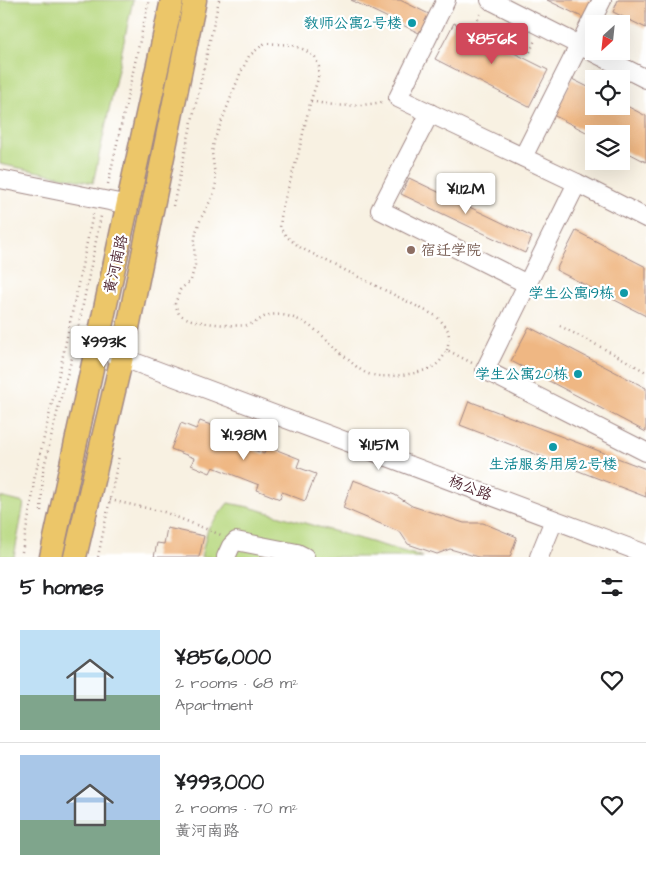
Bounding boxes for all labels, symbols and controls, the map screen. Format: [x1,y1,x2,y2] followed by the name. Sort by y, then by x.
[303,13,402,34] place label: 教师公寓2号楼
[585,15,630,60] north arrow
[585,15,630,170] map controls
[406,17,418,29] marker: 教师公寓2号楼
[457,22,527,65] pin: ¥856K
[467,28,517,50] text: ¥856K
[585,70,630,115] button: locate
[585,125,630,170] button: layers
[425,172,507,215] pin: ¥1.12M
[447,178,485,200] text: ¥1.12M
[99,232,133,296] street label: 黄河南路
[421,240,481,261] place label: 宿迁学院
[405,244,417,256] marker: 宿迁学院
[529,283,614,304] place label: 学生公寓19栋
[618,287,630,299] marker: 学生公寓19栋
[69,326,139,368] pin: ¥993K
[82,331,126,353] text: ¥993K
[475,364,568,385] place label: 学生公寓20栋
[572,368,584,380] marker: 学生公寓20栋
[203,418,285,461] pin: ¥1.98M
[221,424,267,446] text: ¥1.98M
[338,428,420,471] pin: ¥1.15M
[359,434,399,456] text: ¥1.15M
[547,441,559,453] marker: 生活服务用房2号楼
[489,454,617,475] place label: 生活服务用房2号楼
[445,470,495,506] street label: 杨公路
[20,573,104,602] text: 5 homes
[598,573,626,601] icon: filters
[175,643,271,672] text: ¥856,000
[60,650,120,710] icon: home
[598,666,626,694] icon: heart
[175,672,298,694] text: 2 rooms · 68 m²
[175,694,253,716] text: Apartment
[175,768,264,797] text: ¥993,000
[60,775,120,835] icon: home
[598,791,626,819] icon: heart
[175,797,298,819] text: 2 rooms · 70 m²
[175,820,239,842] text: 黄河南路

